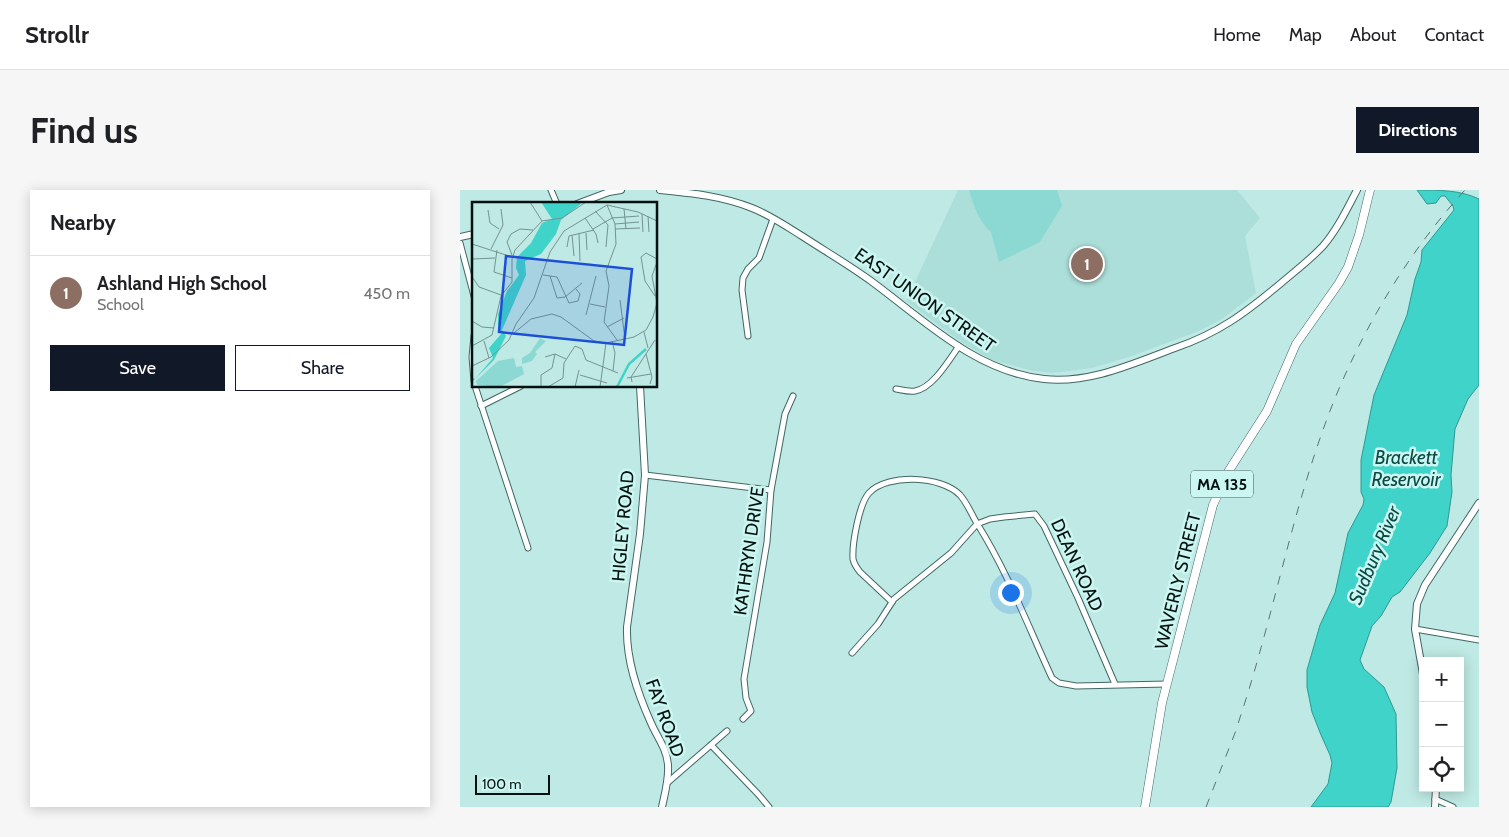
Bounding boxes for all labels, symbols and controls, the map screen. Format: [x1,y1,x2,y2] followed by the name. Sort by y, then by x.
[25,20,89,49] text: Strollr
[1213,24,1261,46] text: Home
[1289,24,1322,46] text: Map
[1350,24,1396,46] text: About
[1424,24,1484,46] text: Contact
[1356,107,1479,153] button: Directions
[30,109,138,152] text: Find us
[472,202,658,388] inset map
[50,210,116,235] text: Nearby
[850,243,1000,357] street label: EAST UNION STREET
[1071,245,1103,283] pin: 1
[97,272,267,295] text: Ashland High School
[63,284,69,303] text: 1
[363,284,410,303] text: 450 m
[97,295,144,314] text: School
[50,345,225,391] button: Save
[235,345,410,391] button: Share
[1372,446,1442,491] water label: Brackett Reservoir
[607,470,639,582] street label: HIGLEY ROAD
[1191,470,1253,498] road number: MA 135
[729,485,769,617] street label: KATHRYN DRIVE
[1343,502,1406,608] water label: Sudbury River
[1150,510,1206,652] street label: WAVERLY STREET
[1046,515,1108,615] street label: DEAN ROAD
[998,580,1024,606] your location
[1419,657,1464,792] map controls
[1419,657,1464,702] button: +
[641,676,689,760] street label: FAY ROAD
[1419,702,1464,747] button: −
[1419,747,1464,792] button: locate
[475,772,550,795] scale bar
[482,775,522,793] text: 100 m

